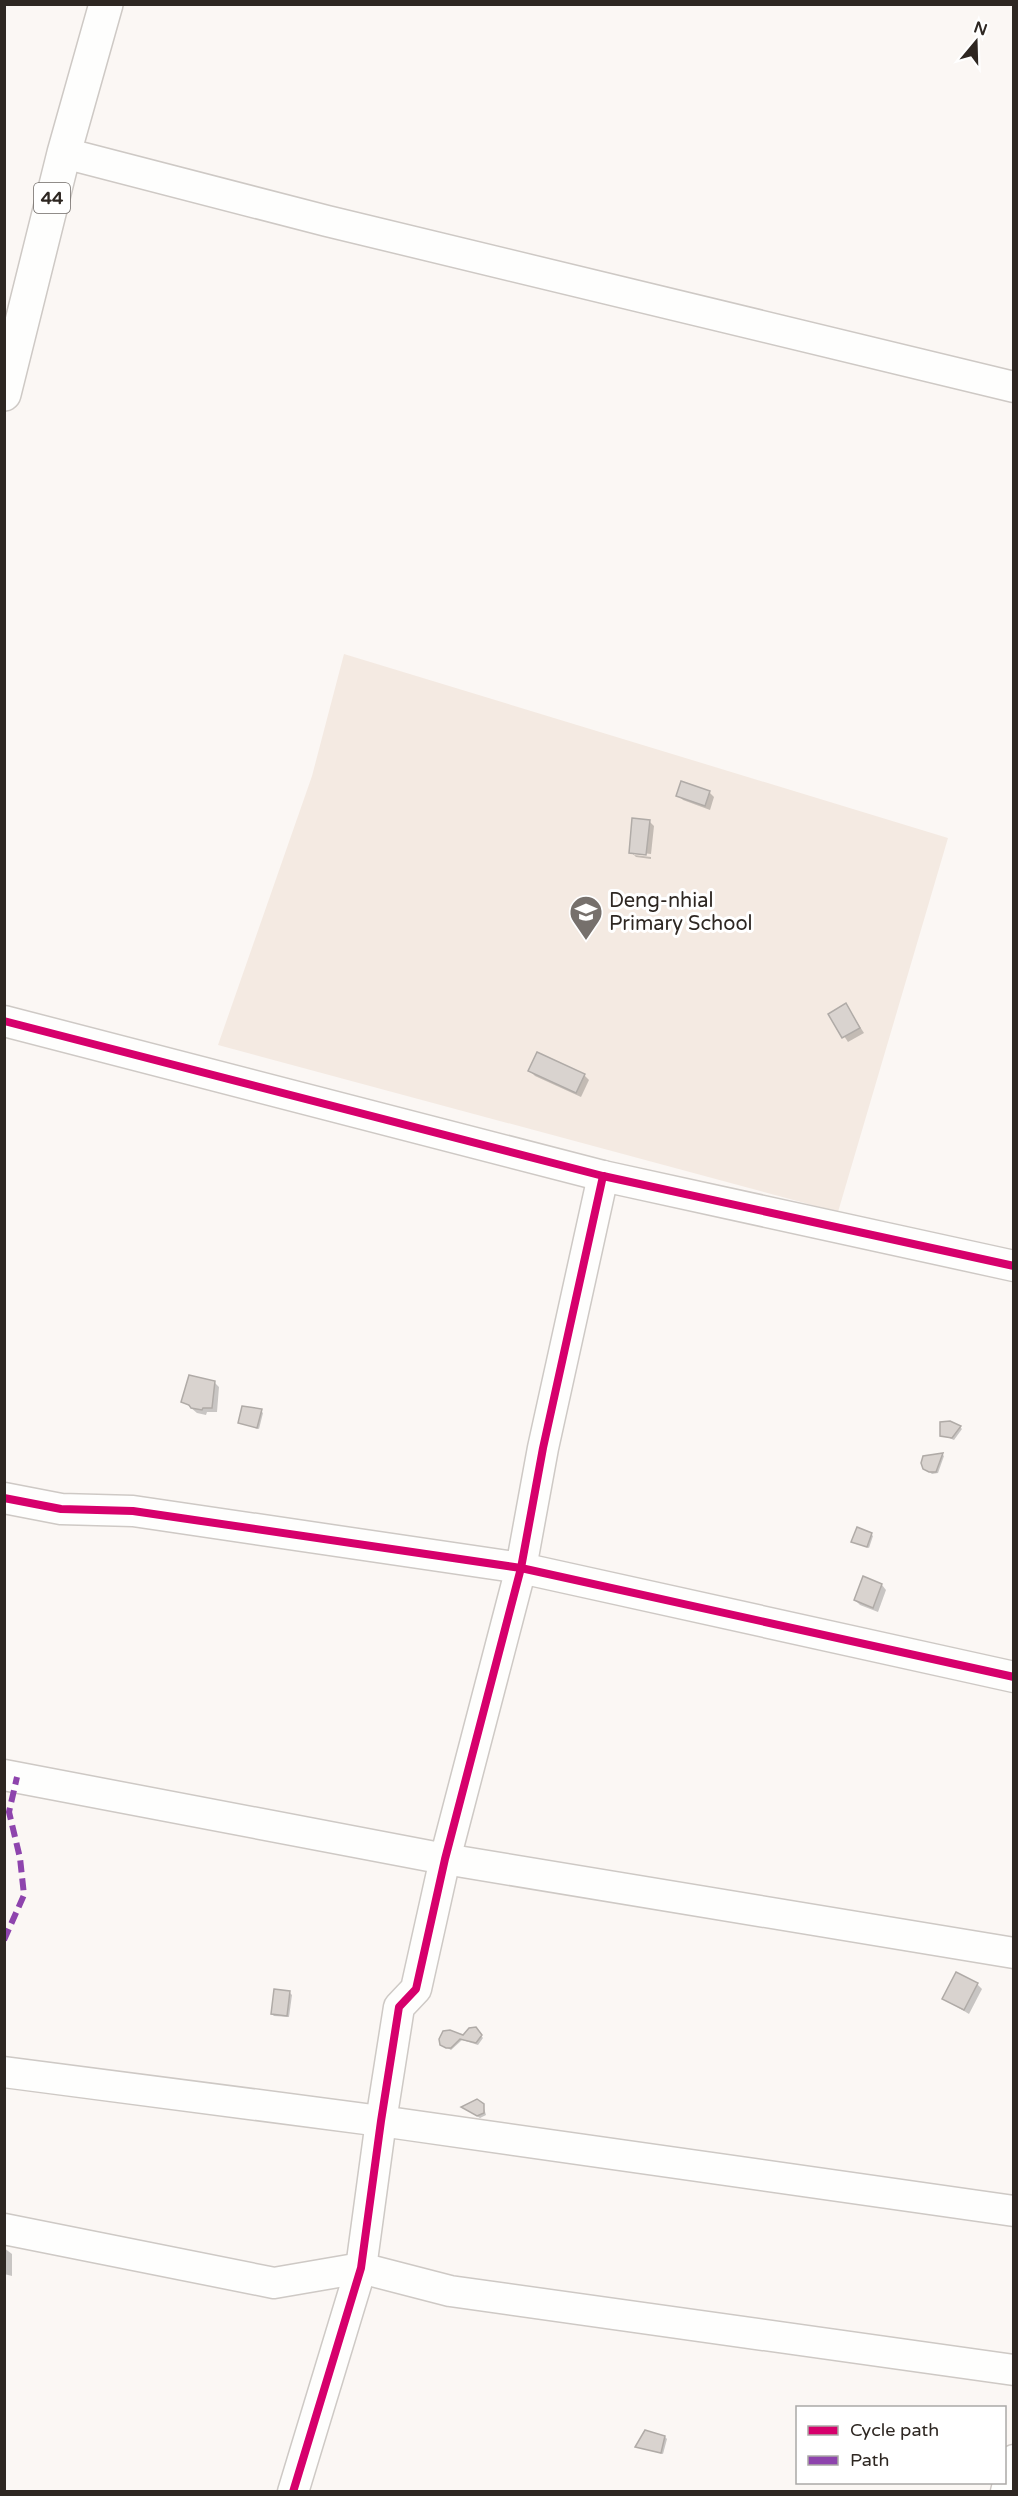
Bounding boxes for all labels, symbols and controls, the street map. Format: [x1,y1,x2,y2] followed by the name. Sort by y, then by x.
[946,12,1006,72] north arrow
[971,17,990,40] text: N
[34,183,70,213] road number: 44
[609,889,753,936] place label: Deng-nhial Primary School
[568,894,604,941] school or university icon: Deng-nhial Primary School
[796,2406,1006,2484] legend
[850,2419,939,2441] text: Cycle path
[850,2449,889,2471] text: Path

